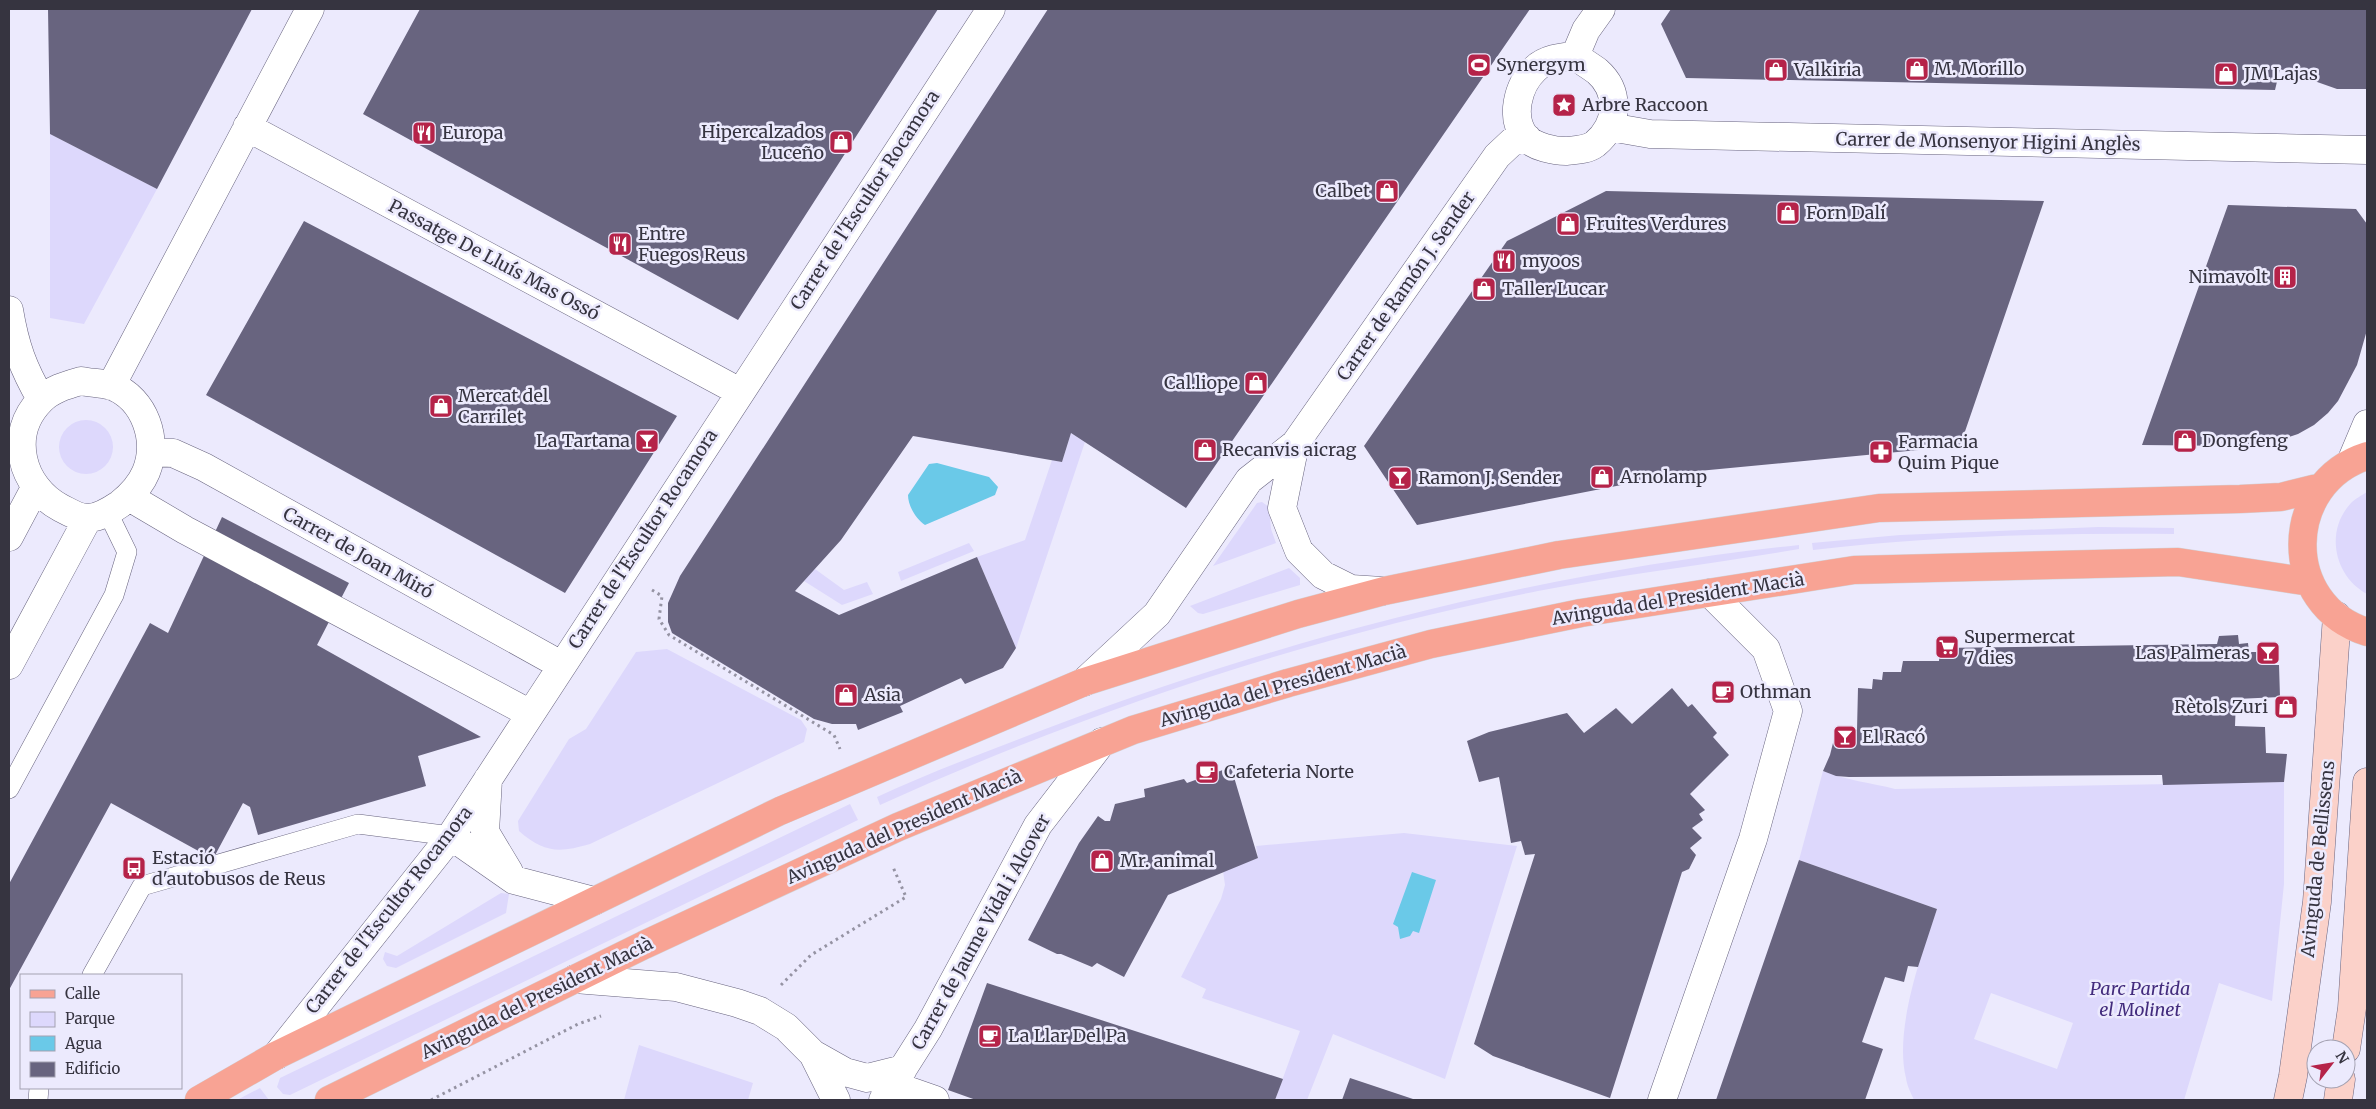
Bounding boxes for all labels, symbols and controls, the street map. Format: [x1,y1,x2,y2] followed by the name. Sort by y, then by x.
[1466,52,1492,78] sports icon: Synergym
[1496,53,1586,76] place label: Synergym
[1904,56,1930,82] shop icon: M. Morillo
[1763,57,1789,83] shop icon: Valkiria
[1934,57,2024,80] place label: M. Morillo
[1793,58,1862,81] place label: Valkiria
[2213,61,2239,87] shop icon: JM Lajas
[2243,62,2318,85] place label: JM Lajas
[785,85,944,314] street label: Carrer de l'Escultor Rocamora
[1551,92,1577,118] place icon: Arbre Raccoon
[1581,93,1708,116] place label: Arbre Raccoon
[411,120,437,146] restaurant icon: Europa
[701,120,824,164] place label: Hipercalzados Luceño
[442,121,504,144] place label: Europa
[1835,127,2141,156] street label: Carrer de Monsenyor Higini Anglès
[828,129,854,155] shop icon: Hipercalzados Luceño
[1374,178,1400,204] shop icon: Calbet
[1315,179,1370,202] place label: Calbet
[1331,187,1480,385] street label: Carrer de Ramón J. Sender
[385,194,604,325] street label: Passatge De Lluís Mas Ossó
[1775,200,1801,226] shop icon: Forn Dalí
[1806,201,1887,224] place label: Forn Dalí
[1555,211,1581,237] shop icon: Fruites Verdures
[1586,212,1727,235] place label: Fruites Verdures
[638,222,746,266] place label: Entre Fuegos Reus
[607,231,633,257] restaurant icon: Entre Fuegos Reus
[1491,248,1517,274] restaurant icon: myoos
[1522,249,1580,272] place label: myoos
[2272,264,2298,290] building icon: Nimavolt
[2188,265,2268,288] place label: Nimavolt
[1471,276,1497,302] shop icon: Taller Lucar
[1502,277,1606,300] place label: Taller Lucar
[1243,370,1269,396] shop icon: Cal.liope
[1164,371,1238,394] place label: Cal.liope
[458,384,549,428] place label: Mercat del Carrilet
[428,393,454,419] shop icon: Mercat del Carrilet
[563,424,722,653] street label: Carrer de l'Escultor Rocamora
[634,428,660,454] bar icon: La Tartana
[2172,428,2198,454] shop icon: Dongfeng
[536,429,630,452] place label: La Tartana
[2202,429,2288,452] place label: Dongfeng
[1898,430,1999,474] place label: Farmacia Quim Pique
[1192,437,1218,463] shop icon: Recanvis aicrag
[1222,438,1357,461] place label: Recanvis aicrag
[1868,439,1894,465] pharmacy icon: Farmacia Quim Pique
[1589,464,1615,490] shop icon: Arnolamp
[1387,465,1413,491] bar icon: Ramon J. Sender
[1619,465,1707,488] place label: Arnolamp
[1418,466,1560,489] place label: Ramon J. Sender
[279,502,437,603] street label: Carrer de Joan Miró
[1549,567,1806,630] street label: Avinguda del President Macià
[1964,625,2075,669] place label: Supermercat 7 dies
[1934,634,1960,660] supermarket icon: Supermercat 7 dies
[1156,639,1409,732] street label: Avinguda del President Macià
[2255,640,2281,666] bar icon: Las Palmeras
[2135,641,2250,664] place label: Las Palmeras
[1710,679,1736,705] cafe icon: Othman
[1740,680,1812,703] place label: Othman
[833,682,859,708] shop icon: Asia
[863,683,901,706] place label: Asia
[2273,694,2299,720] shop icon: Rètols Zuri
[2174,695,2268,718] place label: Rètols Zuri
[1832,724,1858,750] bar icon: El Racó
[1862,725,1925,748] place label: El Racó
[1194,759,1220,785] cafe icon: Cafeteria Norte
[2296,759,2339,960] street label: Avinguda de Bellissens
[1224,760,1354,783] place label: Cafeteria Norte
[782,764,1025,889] street label: Avinguda del President Macià
[300,801,477,1018] street label: Carrer de l'Escultor Rocamora
[906,810,1055,1054] street label: Carrer de Jaume Vidal i Alcover
[152,846,326,890] place label: Estació d'autobusos de Reus
[1089,848,1115,874] shop icon: Mr. animal
[1120,849,1215,872] place label: Mr. animal
[121,855,147,881] bus stop icon: Estació d'autobusos de Reus
[416,931,657,1064] street label: Avinguda del President Macià
[20,974,182,1089] legend
[2090,977,2190,1021] park label: Parc Partida el Molinet
[65,984,100,1003] text: Calle
[65,1009,115,1028] text: Parque
[977,1023,1003,1049] cafe icon: La Llar Del Pa
[1008,1024,1127,1047] place label: La Llar Del Pa
[64,1034,102,1053] text: Agua
[2306,1039,2356,1089] north arrow
[2332,1048,2353,1067] text: N
[65,1059,121,1078] text: Edificio

